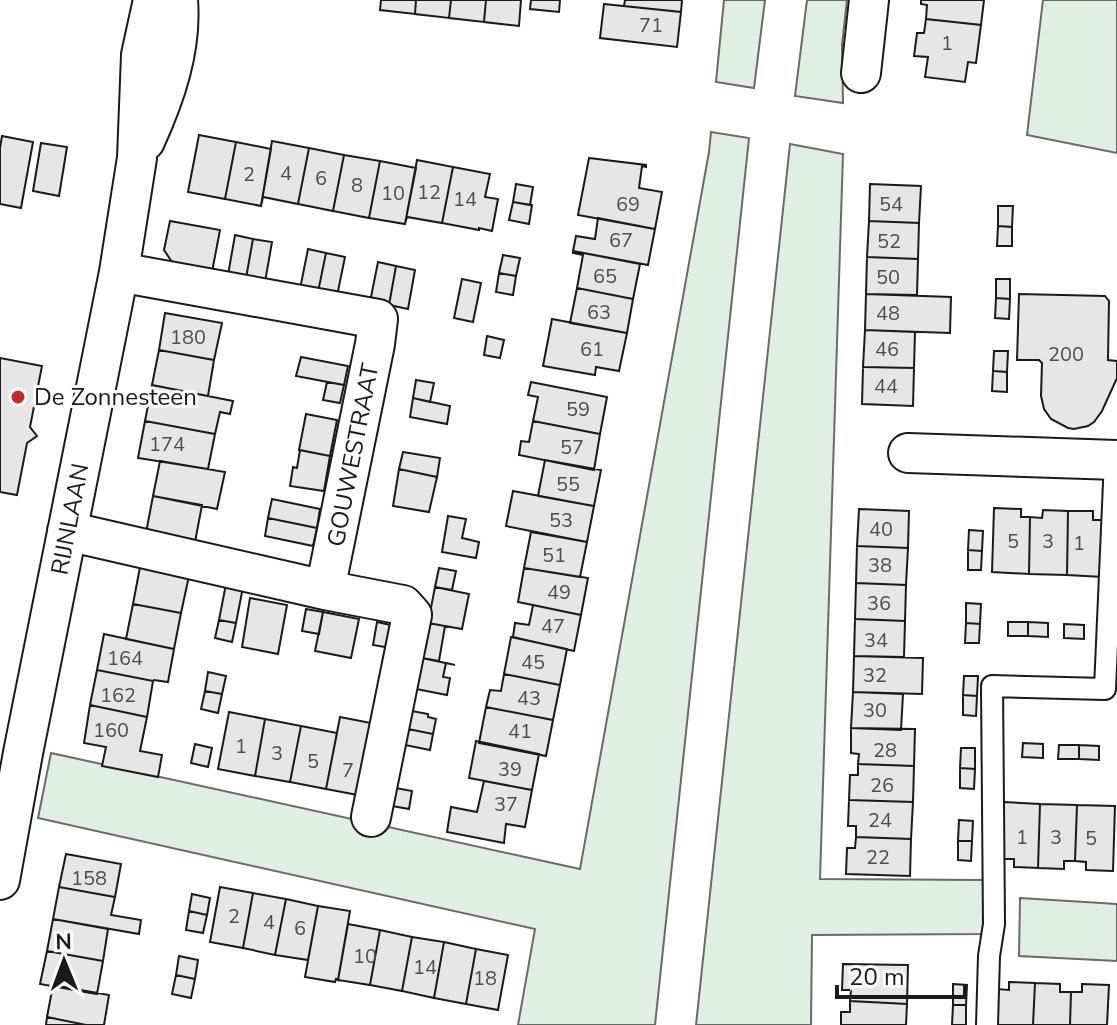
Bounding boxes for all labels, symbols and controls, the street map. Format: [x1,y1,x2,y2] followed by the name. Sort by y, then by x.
[639,12,663,39] house number: 71
[941,30,953,57] house number: 1
[280,160,292,187] house number: 4
[243,161,255,188] house number: 2
[315,165,327,192] house number: 6
[351,172,363,199] house number: 8
[417,179,441,206] house number: 12
[381,180,405,207] house number: 10
[453,186,477,213] house number: 14
[616,191,640,218] house number: 69
[879,191,903,218] house number: 54
[609,227,633,254] house number: 67
[877,228,901,255] house number: 52
[593,263,617,290] house number: 65
[876,264,900,291] house number: 50
[587,299,611,326] house number: 63
[876,300,900,327] house number: 48
[170,324,206,351] house number: 180
[580,336,604,363] house number: 61
[875,336,899,363] house number: 46
[1048,341,1084,368] house number: 200
[320,360,387,549] street label: GOUWESTRAAT
[874,373,898,400] house number: 44
[34,381,197,413] place label: De Zonnesteen
[9,388,27,406] marker: De Zonnesteen
[566,396,590,423] house number: 59
[149,431,185,458] house number: 174
[560,434,584,461] house number: 57
[44,460,96,578] street label: RIJNLAAN
[556,471,580,498] house number: 55
[549,507,573,534] house number: 53
[869,516,893,543] house number: 40
[1007,528,1019,555] house number: 5
[1042,528,1054,555] house number: 3
[1073,530,1085,557] house number: 1
[542,542,566,569] house number: 51
[868,552,892,579] house number: 38
[547,579,571,606] house number: 49
[867,590,891,617] house number: 36
[541,613,565,640] house number: 47
[864,627,888,654] house number: 34
[107,645,143,672] house number: 164
[521,649,545,676] house number: 45
[863,662,887,689] house number: 32
[100,682,136,709] house number: 162
[517,685,541,712] house number: 43
[863,697,887,724] house number: 30
[93,717,129,744] house number: 160
[508,718,532,745] house number: 41
[235,733,247,760] house number: 1
[873,737,897,764] house number: 28
[271,740,283,767] house number: 3
[307,748,319,775] house number: 5
[498,756,522,783] house number: 39
[342,757,354,784] house number: 7
[870,772,894,799] house number: 26
[494,791,518,818] house number: 37
[868,807,892,834] house number: 24
[1016,824,1028,851] house number: 1
[1050,824,1062,851] house number: 3
[1085,825,1097,852] house number: 5
[866,844,890,871] house number: 22
[71,865,107,892] house number: 158
[228,903,240,930] house number: 2
[263,909,275,936] house number: 4
[294,915,306,942] house number: 6
[24,921,104,1001] north arrow
[55,927,72,957] text: N
[353,943,377,970] house number: 10
[837,949,965,999] scale bar
[413,954,437,981] house number: 14
[849,961,905,993] text: 20 m
[473,965,497,992] house number: 18

